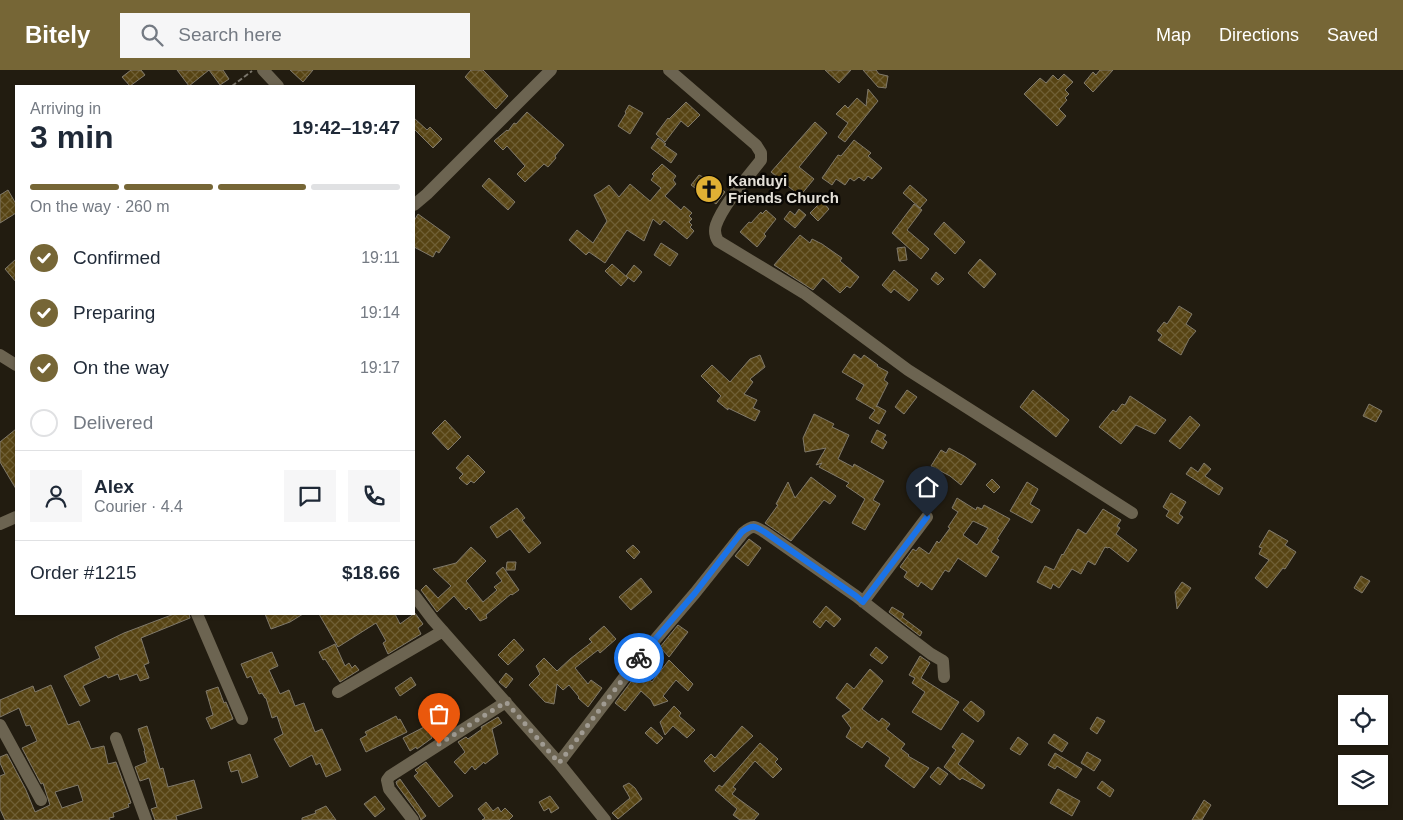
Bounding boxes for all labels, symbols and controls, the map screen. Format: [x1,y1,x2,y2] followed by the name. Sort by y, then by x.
[120,13,470,58] search box
[25,21,90,48] text: Bitely
[138,21,166,49] icon: search
[178,24,282,45] text: Search here
[1156,25,1191,45] text: Map
[1219,25,1299,45] text: Directions
[1327,25,1378,45] text: Saved
[30,100,101,117] text: Arriving in
[292,117,400,138] text: 19:42–19:47
[30,119,114,155] text: 3 min
[728,172,839,206] place label: Kanduyi Friends Church
[694,174,724,204] church icon: Kanduyi Friends Church
[30,198,170,215] text: On the way · 260 m
[30,244,58,272] icon: check
[73,247,161,268] text: Confirmed
[361,249,400,266] text: 19:11
[30,299,58,327] icon: check
[73,302,155,323] text: Preparing
[360,304,400,321] text: 19:14
[30,354,58,382] icon: check
[73,357,169,378] text: On the way
[360,359,400,376] text: 19:17
[73,412,153,433] text: Delivered
[906,466,948,517] pin
[30,470,82,522] button: person
[284,470,336,522] button: chat
[348,470,400,522] button: phone
[913,473,941,501] icon: home
[94,476,134,497] text: Alex
[94,498,183,515] text: Courier · 4.4
[30,562,137,583] text: Order #1215
[342,562,400,583] text: $18.66
[614,633,664,683] courier
[625,644,653,672] icon: bike
[418,693,460,744] pin
[1338,695,1388,805] map controls
[1338,695,1388,745] button: locate
[425,700,453,728] icon: bag
[1338,755,1388,805] button: layers

